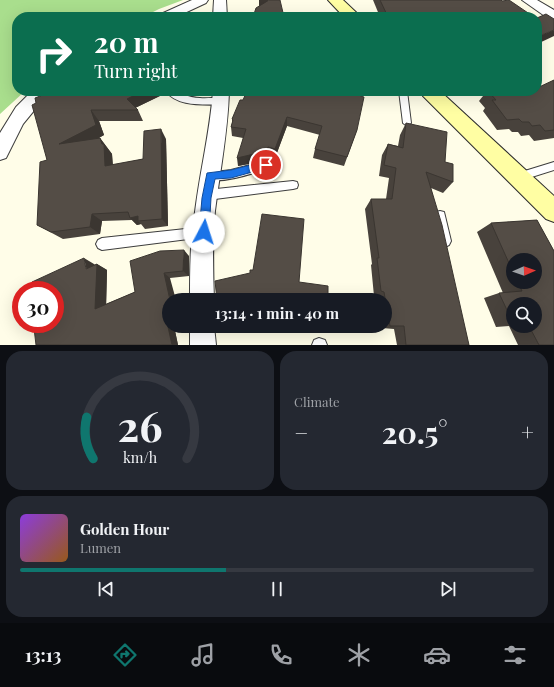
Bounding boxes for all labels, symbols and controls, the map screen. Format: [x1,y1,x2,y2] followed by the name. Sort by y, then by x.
[94,23,159,60] text: 20 m
[28,28,80,80] icon: right
[94,59,177,83] text: Turn right
[249,148,283,182] pin
[255,154,277,176] icon: arrive
[183,211,225,253] position arrow
[506,253,542,289] north arrow
[506,253,542,333] map controls
[12,281,64,333] speed limit sign: 30
[506,297,542,333] button: search
[215,303,339,323] text: 13:14 · 1 min · 40 m
[294,393,340,410] text: Climate
[117,396,163,451] text: 26
[382,412,448,452] text: 20.5°
[294,417,308,447] text: −
[521,417,534,447] text: +
[123,447,158,466] text: km/h
[80,519,169,539] text: Golden Hour
[80,539,121,556] text: Lumen
[95,578,117,600] icon: previous
[266,578,288,600] icon: pause
[437,578,459,600] icon: next
[111,641,139,669] icon: directions
[189,641,217,669] icon: music
[267,641,295,669] icon: phone
[345,641,373,669] icon: climate
[423,641,451,669] icon: car
[501,641,529,669] icon: filters
[25,643,61,667] text: 13:13

